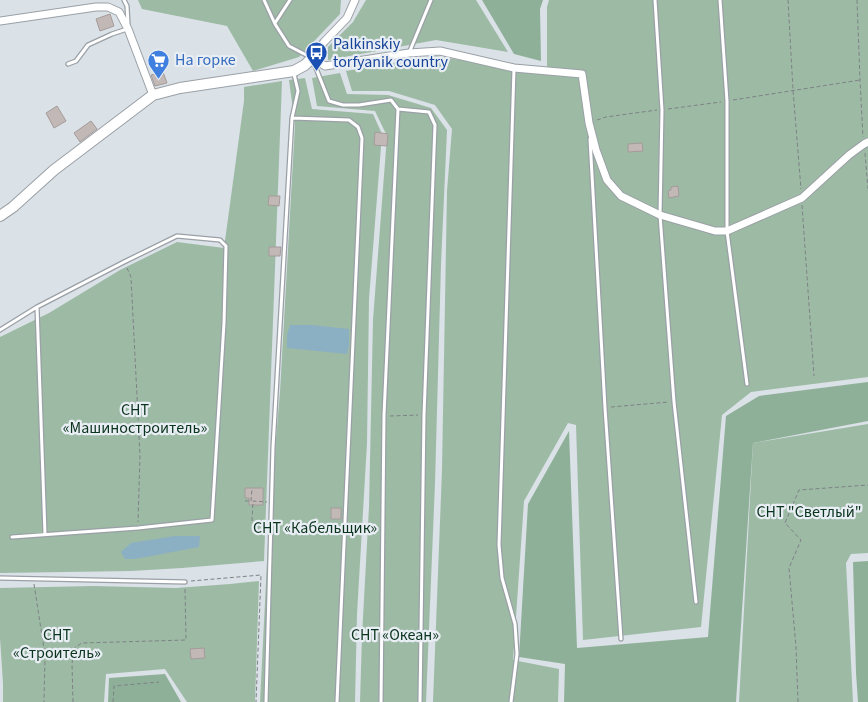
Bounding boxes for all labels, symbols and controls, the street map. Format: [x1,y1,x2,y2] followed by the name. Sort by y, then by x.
[333,33,449,73] place label: Palkinskiy torfyanik country
[305,41,329,72] bus stop icon: Palkinskiy torfyanik country
[147,48,171,79] supermarket icon: На горке
[175,49,236,71] place label: На горке
[63,399,207,439] park label: СНТ «Машиностроитель»
[756,501,862,523] park label: СНТ "Светлый"
[253,517,377,539] park label: СНТ «Кабельщик»
[13,624,101,664] park label: СНТ «Строитель»
[351,624,439,646] park label: СНТ «Океан»

